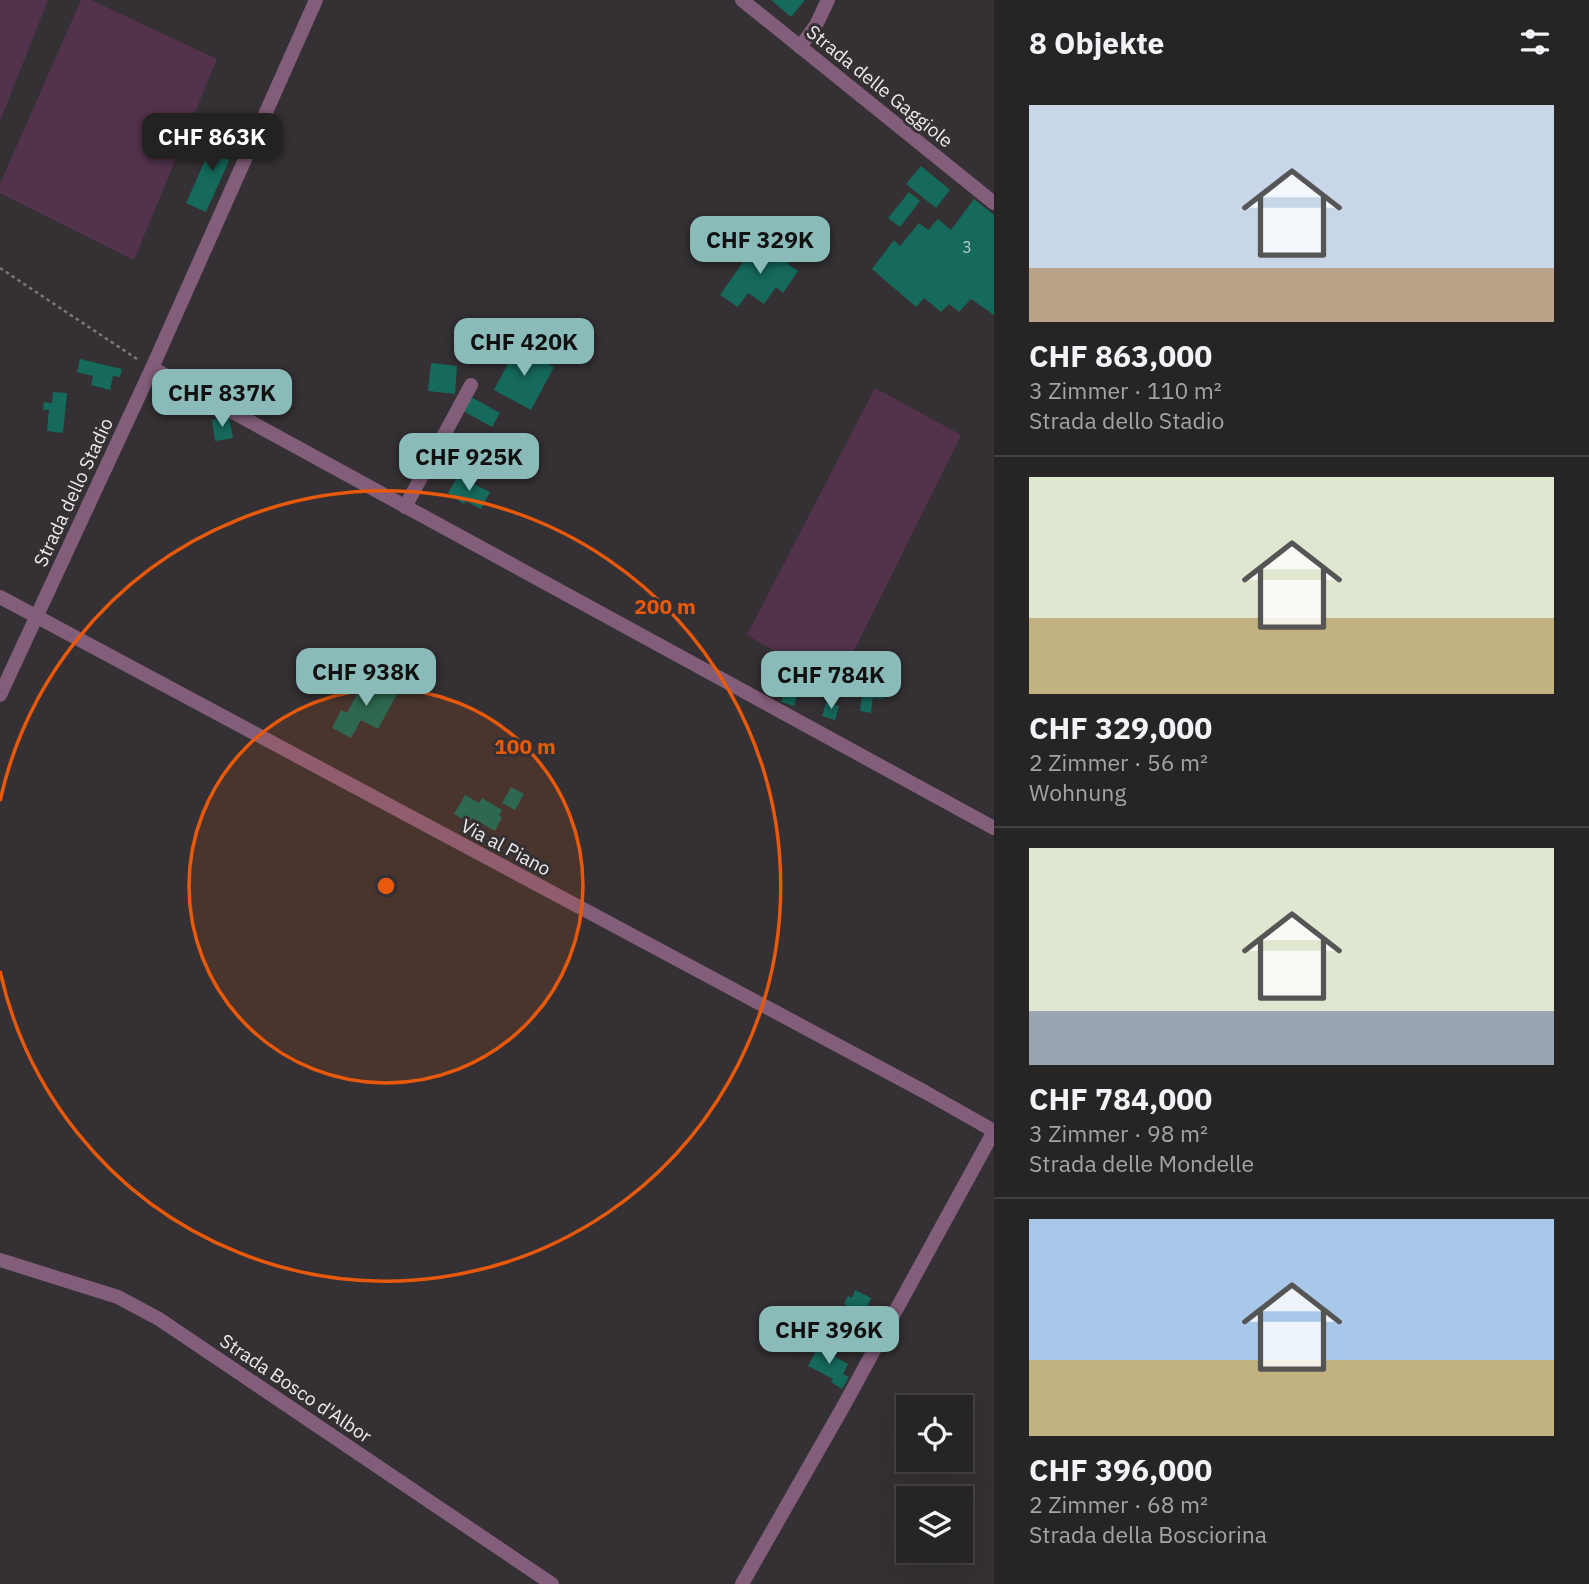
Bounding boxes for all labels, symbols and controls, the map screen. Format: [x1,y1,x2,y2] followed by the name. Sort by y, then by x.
[802,20,958,152] street label: Strada delle Gaggiole
[1029,23,1164,62] text: 8 Objekte
[1516,23,1554,61] icon: filters
[140,114,284,173] pin: CHF 863K
[158,121,266,151] text: CHF 863K
[1229,150,1355,276] icon: home
[688,216,832,276] pin: CHF 329K
[706,224,814,254] text: CHF 329K
[962,237,972,257] house number: 3
[452,318,596,378] pin: CHF 420K
[470,326,578,356] text: CHF 420K
[1029,336,1212,375] text: CHF 863,000
[150,370,294,429] pin: CHF 837K
[1029,375,1222,405] text: 3 Zimmer · 110 m²
[168,377,276,407] text: CHF 837K
[1029,405,1224,435] text: Strada dello Stadio
[28,414,118,570] street label: Strada dello Stadio
[397,434,541,493] pin: CHF 925K
[415,441,523,471] text: CHF 925K
[1229,522,1355,648] icon: home
[634,592,696,620] text: 200 m
[294,648,438,708] pin: CHF 938K
[759,652,903,711] pin: CHF 784K
[312,656,420,686] text: CHF 938K
[777,659,885,689] text: CHF 784K
[1029,708,1212,747] text: CHF 329,000
[494,732,556,760] text: 100 m
[1029,747,1208,777] text: 2 Zimmer · 56 m²
[1029,777,1126,807] text: Wohnung
[457,813,555,881] street label: Via al Piano
[374,874,398,898] centre of rings
[1229,893,1355,1019] icon: home
[1029,1079,1212,1118] text: CHF 784,000
[1029,1118,1208,1148] text: 3 Zimmer · 98 m²
[1029,1148,1254,1178] text: Strada delle Mondelle
[1229,1264,1355,1390] icon: home
[757,1306,901,1366] pin: CHF 396K
[775,1314,883,1344] text: CHF 396K
[216,1328,376,1448] street label: Strada Bosco d'Albor
[896,1395,973,1563] map controls
[896,1395,973,1472] button: locate
[1029,1450,1212,1489] text: CHF 396,000
[896,1486,973,1563] button: layers
[1029,1489,1208,1519] text: 2 Zimmer · 68 m²
[1029,1519,1267,1549] text: Strada della Bosciorina

